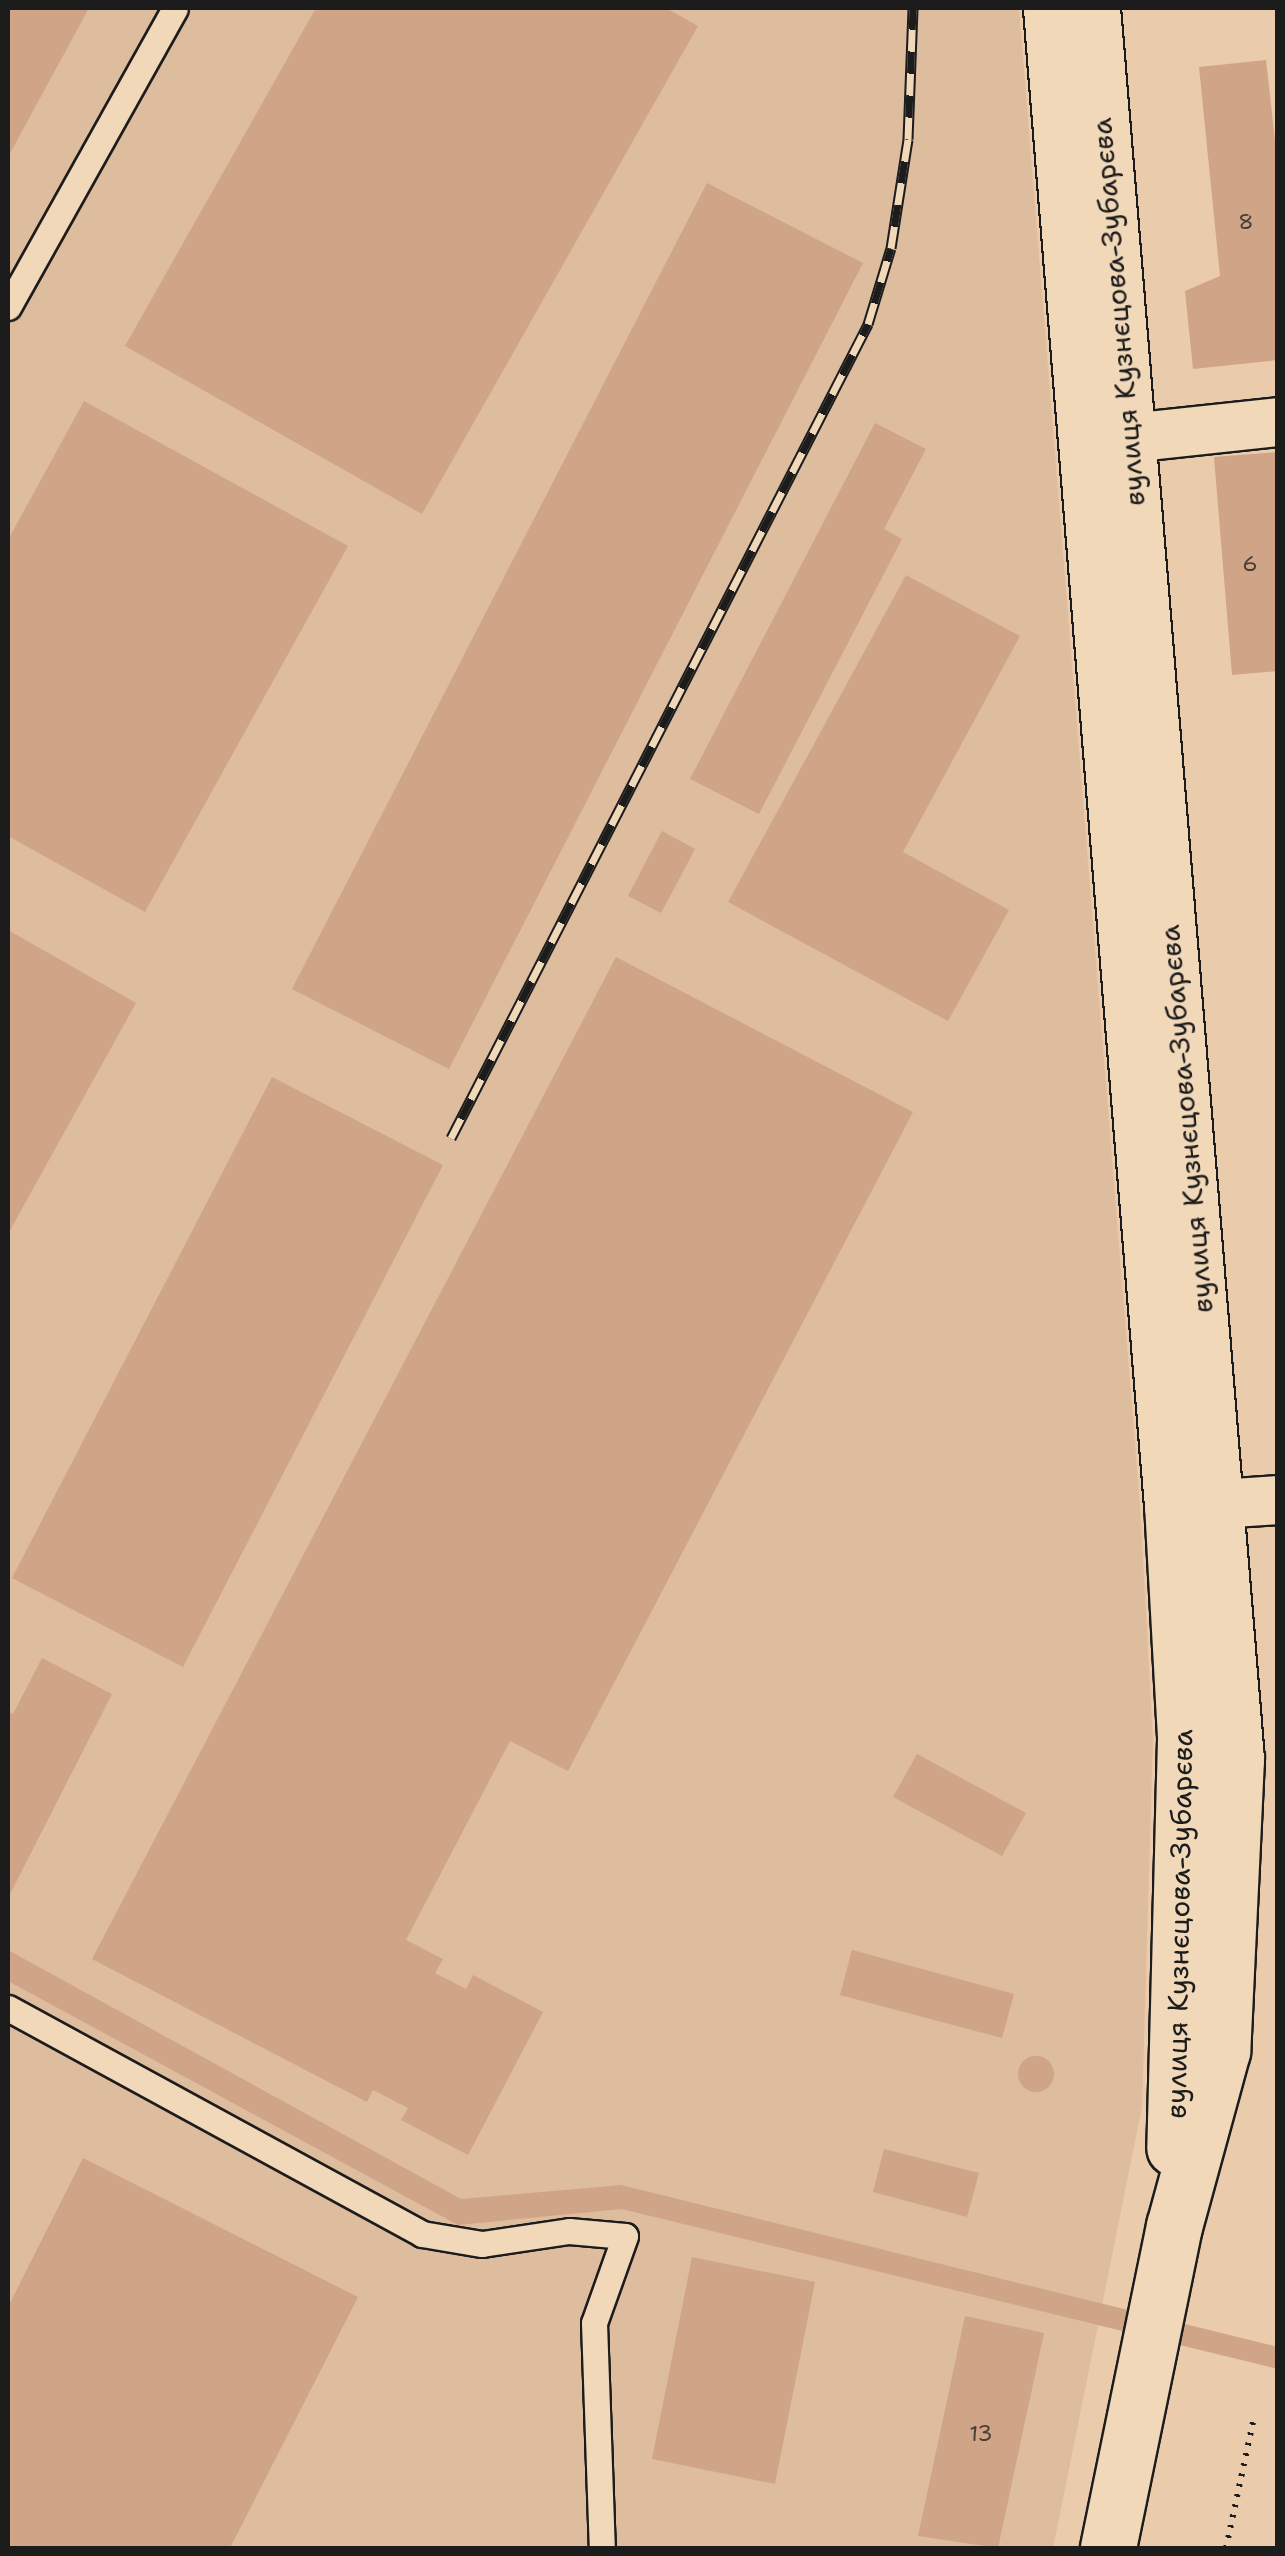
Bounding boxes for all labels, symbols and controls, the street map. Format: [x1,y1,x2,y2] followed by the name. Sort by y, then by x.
[1084,116,1152,508] street label: вулиця Кузнєцова-Зубарєва
[1238,209,1254,235] house number: 8
[1242,551,1258,577] house number: 6
[1152,923,1220,1315] street label: вулиця Кузнєцова-Зубарєва
[1159,1729,1199,2119] street label: вулиця Кузнєцова-Зубарєва
[969,2421,993,2447] house number: 13

